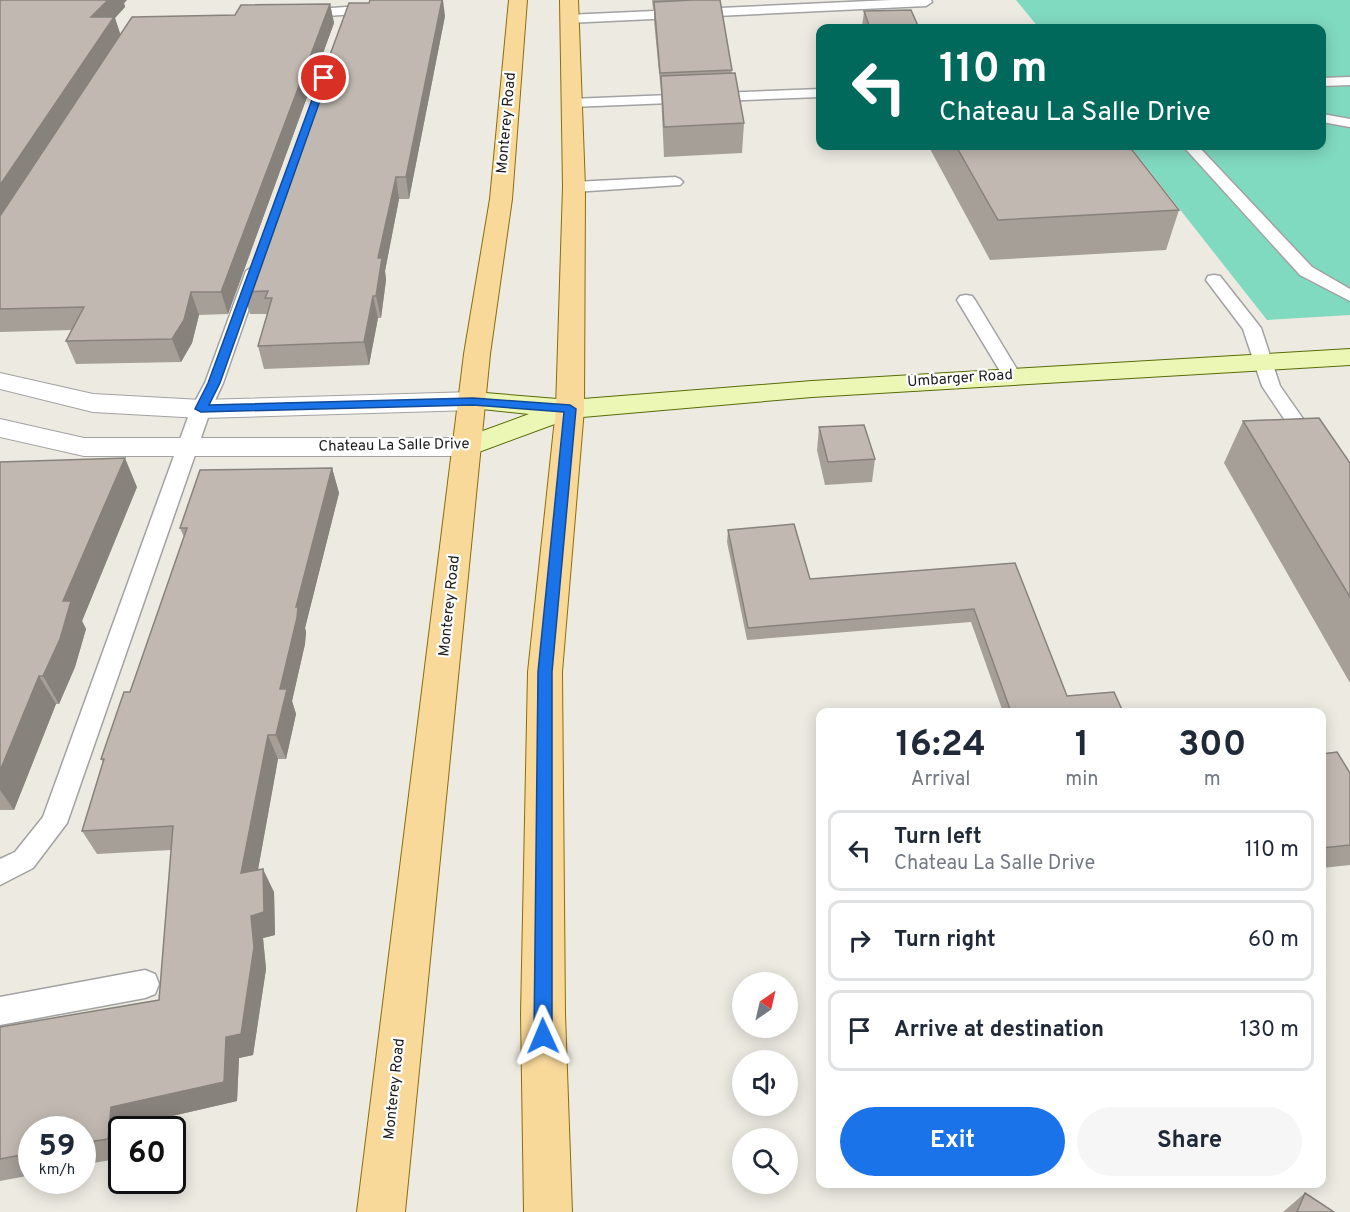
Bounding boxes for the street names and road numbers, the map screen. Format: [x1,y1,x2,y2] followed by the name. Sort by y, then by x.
[493,71,521,175] street label: Monterey Road
[907,366,1013,392] street label: Umbarger Road
[318,435,470,457] street label: Chateau La Salle Drive
[435,554,465,658] street label: Monterey Road
[380,1037,410,1141] street label: Monterey Road

